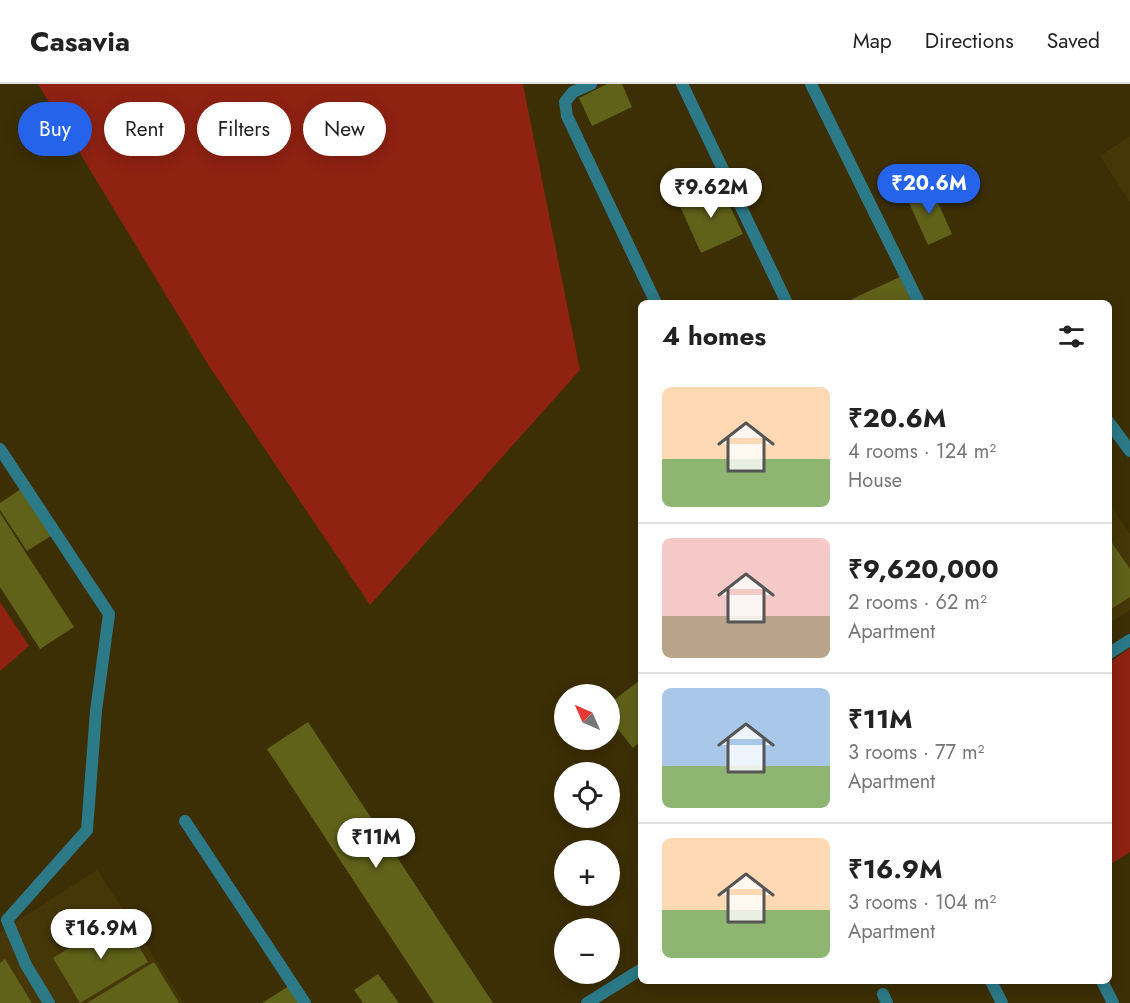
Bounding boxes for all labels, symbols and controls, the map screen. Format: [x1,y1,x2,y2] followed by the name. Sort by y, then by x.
[30,21,130,62] text: Casavia
[853,26,892,56] text: Map
[925,26,1014,56] text: Directions
[1047,26,1100,56] text: Saved
[18,102,92,156] chip: Buy
[104,102,185,156] chip: Rent
[197,102,291,156] chip: Filters
[303,102,386,156] chip: New
[880,164,978,215] pin: ₹20.6M
[662,168,760,219] pin: ₹9.62M
[891,169,967,198] text: ₹20.6M
[674,173,748,202] text: ₹9.62M
[662,317,766,355] text: 4 homes
[1055,320,1088,353] icon: filters
[848,399,946,437] text: ₹20.6M
[710,411,782,483] icon: home
[848,437,996,466] text: 4 rooms · 124 m²
[848,466,902,495] text: House
[848,550,999,588] text: ₹9,620,000
[710,562,782,634] icon: home
[848,588,987,617] text: 2 rooms · 62 m²
[848,617,935,646] text: Apartment
[554,684,620,750] north arrow
[554,684,620,984] map controls
[848,700,913,738] text: ₹11M
[710,712,782,784] icon: home
[848,738,985,767] text: 3 rooms · 77 m²
[554,762,620,828] button: locate
[848,767,935,796] text: Apartment
[340,818,412,869] pin: ₹11M
[351,823,401,852] text: ₹11M
[554,840,620,906] button: +
[848,850,942,888] text: ₹16.9M
[710,862,782,934] icon: home
[848,888,996,917] text: 3 rooms · 104 m²
[52,909,150,960] pin: ₹16.9M
[65,914,137,943] text: ₹16.9M
[848,917,935,946] text: Apartment
[554,918,620,984] button: −

